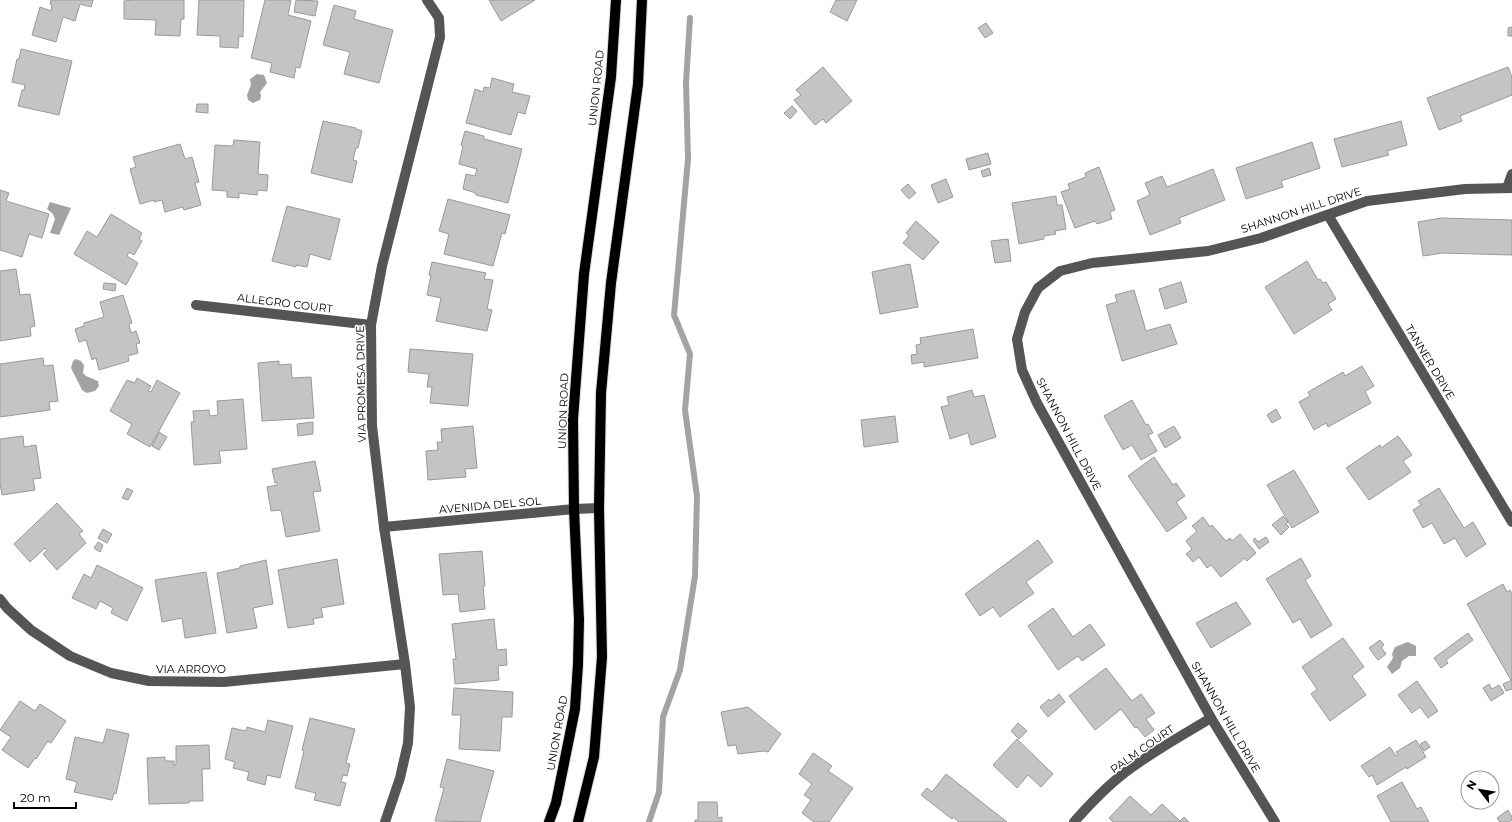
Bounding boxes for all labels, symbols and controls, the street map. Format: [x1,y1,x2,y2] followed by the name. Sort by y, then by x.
[585,49,607,127] street label: UNION ROAD
[1239,184,1363,236] street label: SHANNON HILL DRIVE
[236,290,334,316] street label: ALLEGRO COURT
[1402,322,1458,402] street label: TANNER DRIVE
[353,325,369,443] street label: VIA PROMESA DRIVE
[555,373,571,449] street label: UNION ROAD
[1033,375,1105,493] street label: SHANNON HILL DRIVE
[438,494,542,516] street label: AVENIDA DEL SOL
[1189,659,1263,775] street label: SHANNON HILL DRIVE
[156,662,226,676] street label: VIA ARROYO
[544,694,570,772] street label: UNION ROAD
[1107,721,1177,776] street label: PALM COURT
[1460,770,1500,810] north arrow
[1463,777,1480,792] text: N
[14,784,76,810] scale bar
[20,790,51,805] text: 20 m

